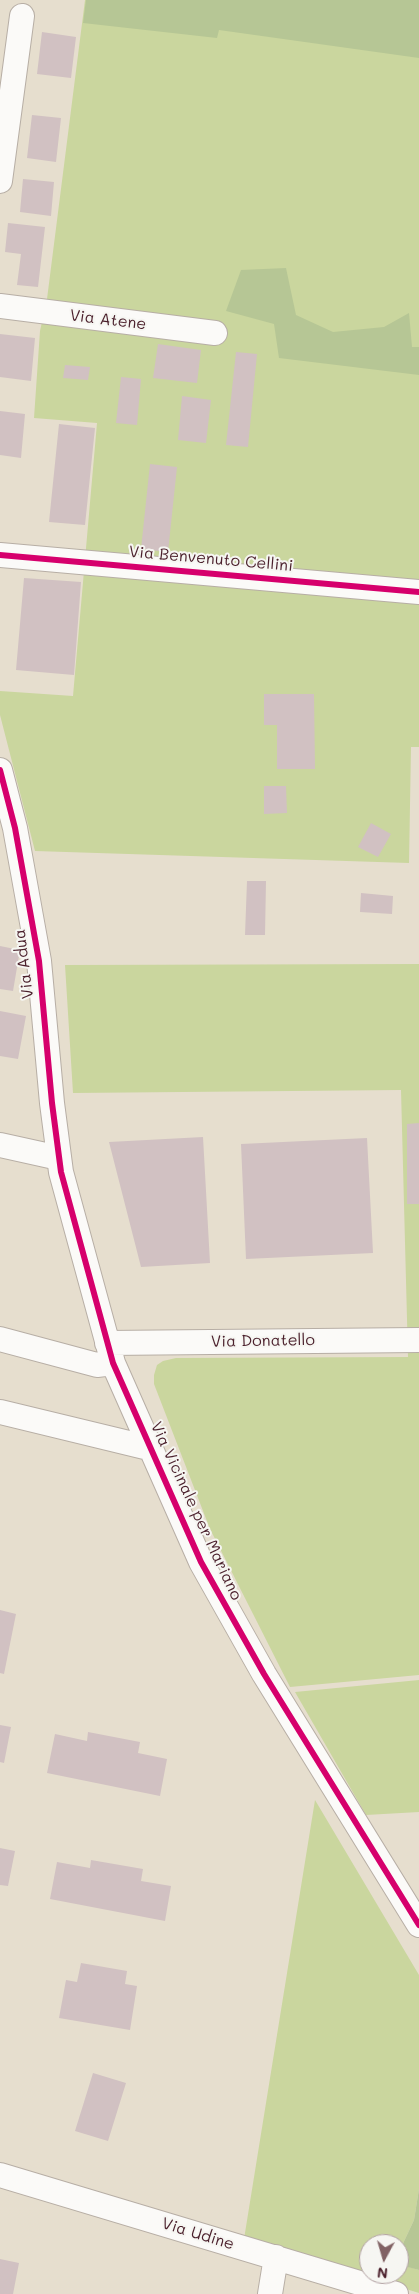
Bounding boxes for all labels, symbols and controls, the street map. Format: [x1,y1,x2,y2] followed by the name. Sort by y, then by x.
[69,306,147,334] street label: Via Atene
[128,542,294,576] street label: Via Benvenuto Cellini
[10,928,38,1000] street label: Via Adua
[211,1330,315,1352] street label: Via Donatello
[146,1419,246,1603] street label: Via Vicinale per Mariano
[159,2214,237,2254] street label: Via Udine
[359,2234,409,2284] north arrow
[376,2263,389,2283] text: N

